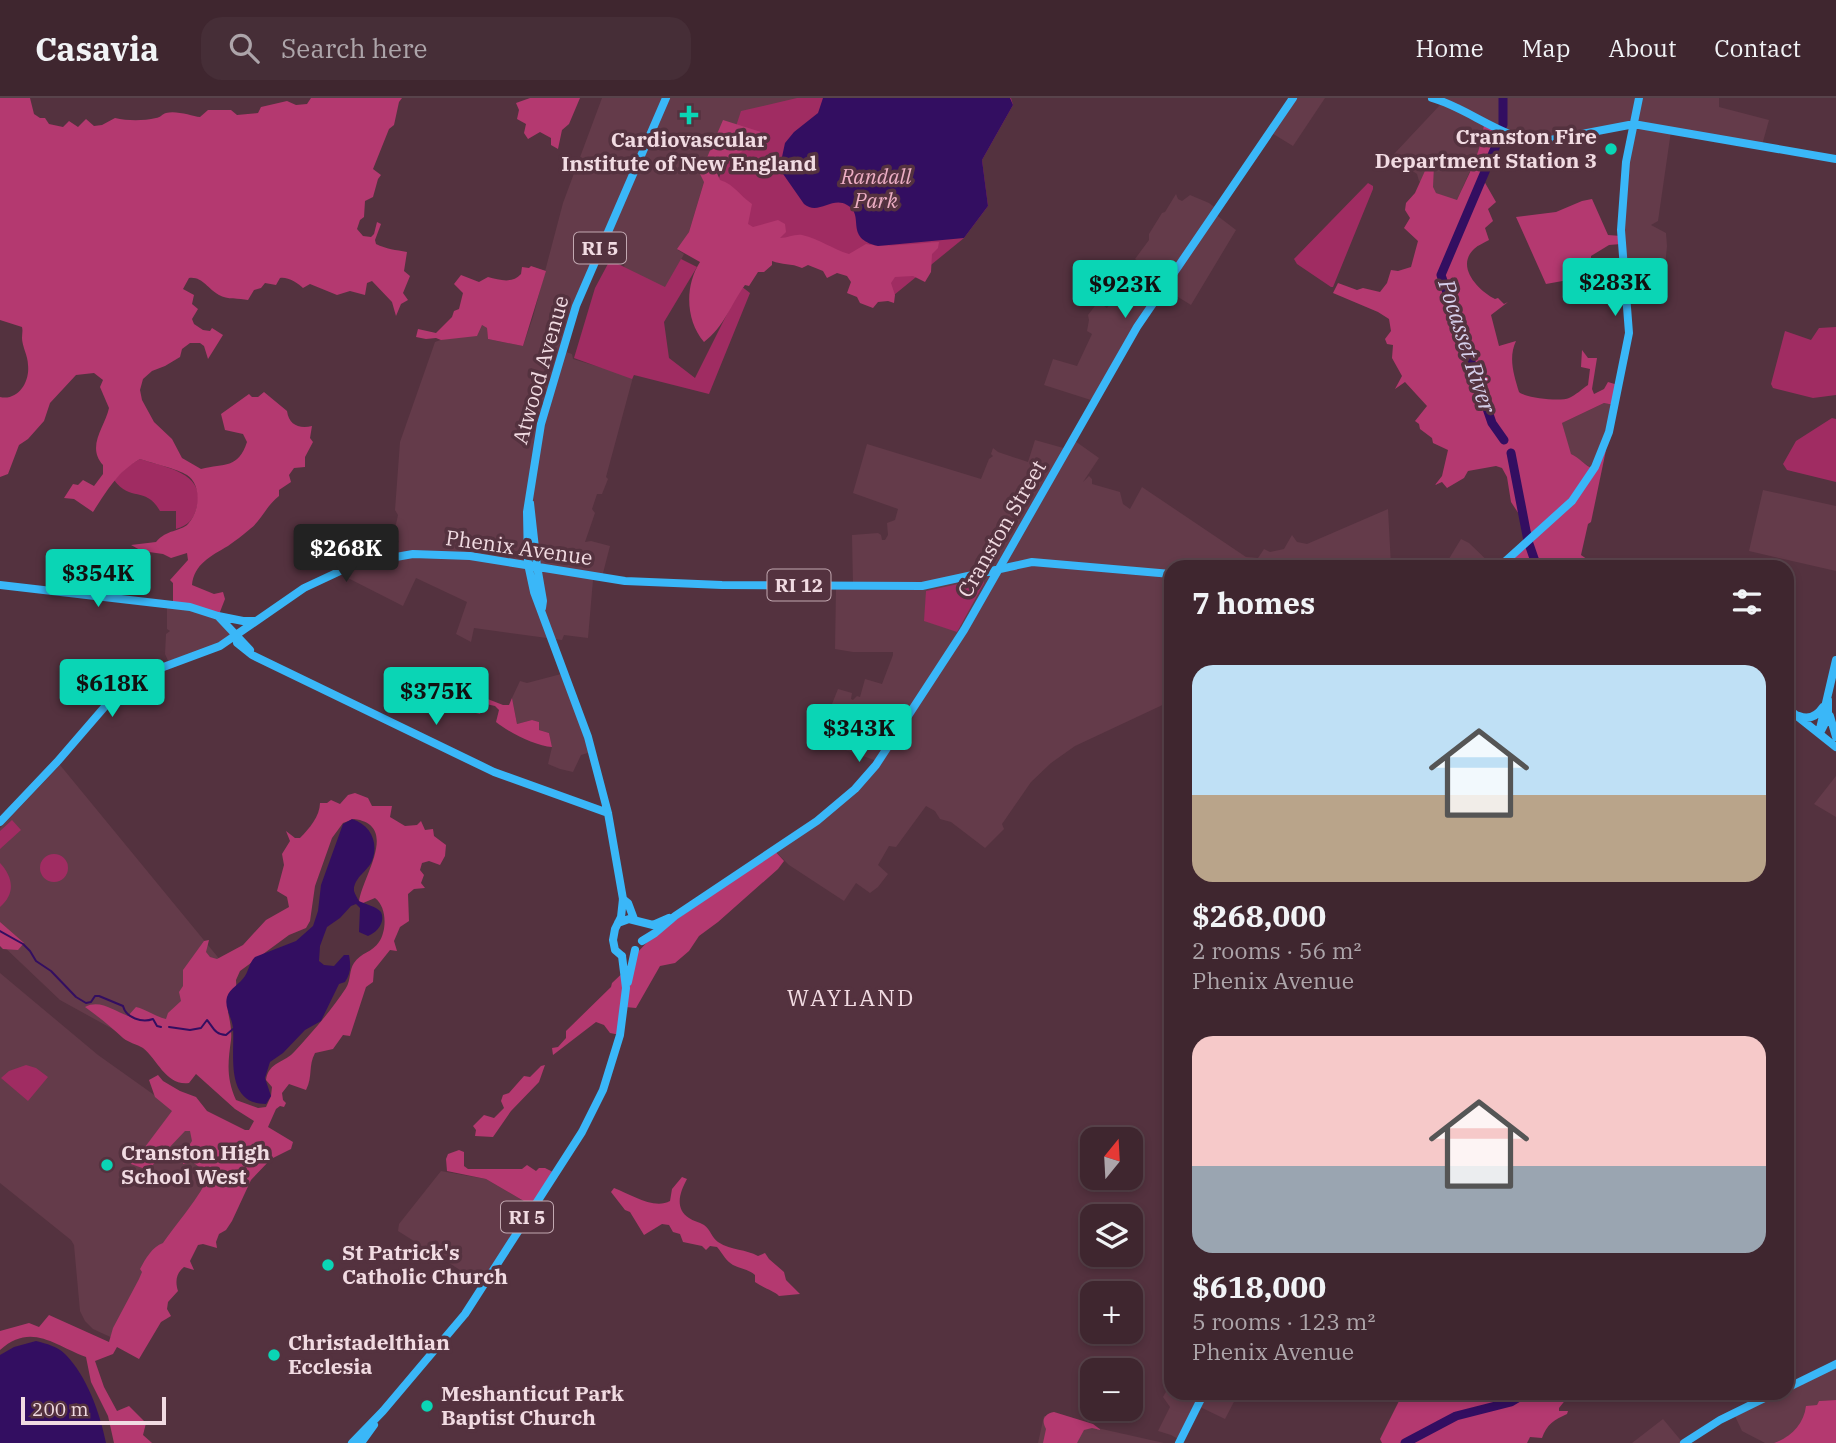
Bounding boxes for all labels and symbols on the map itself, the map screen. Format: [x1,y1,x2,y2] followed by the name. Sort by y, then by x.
[679,105,699,125] marker: Cardiovascular Institute of New England
[1375,122,1597,174] place label: Cranston Fire Department Station 3
[561,125,817,177] place label: Cardiovascular Institute of New England
[1603,141,1619,157] marker: Cranston Fire Department Station 3
[840,162,912,214] park label: Randall Park
[574,232,626,264] road number: RI 5
[1566,258,1664,318] pin: $283K
[1076,260,1174,320] pin: $923K
[1432,274,1504,417] water label: Pocasset River
[505,292,575,447] street label: Atwood Avenue
[950,455,1052,602] street label: Cranston Street
[444,523,594,571] street label: Phenix Avenue
[297,524,395,584] pin: $268K
[49,550,147,609] pin: $354K
[768,570,830,600] road number: RI 12
[63,660,161,719] pin: $618K
[387,668,485,727] pin: $375K
[810,704,908,764] pin: $343K
[787,982,915,1012] district label: WAYLAND
[1080,1127,1143,1190] north arrow
[121,1138,271,1190] place label: Cranston High School West
[99,1157,115,1173] marker: Cranston High School West
[501,1202,553,1232] road number: RI 5
[342,1238,508,1290] place label: St Patrick's Catholic Church
[320,1257,336,1273] marker: St Patrick's Catholic Church
[288,1328,450,1380] place label: Christadelthian Ecclesia
[266,1347,282,1363] marker: Christadelthian Ecclesia
[441,1379,624,1431] place label: Meshanticut Park Baptist Church
[21,1394,166,1426] scale bar
[419,1398,435,1414] marker: Meshanticut Park Baptist Church

